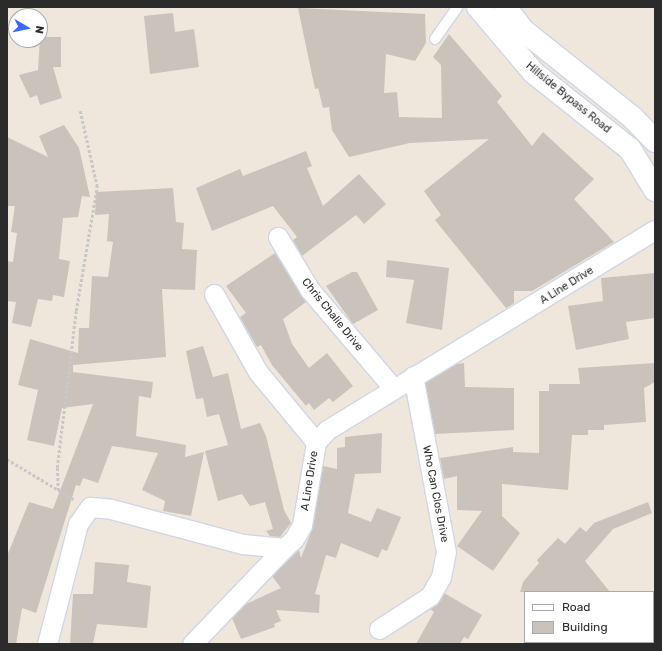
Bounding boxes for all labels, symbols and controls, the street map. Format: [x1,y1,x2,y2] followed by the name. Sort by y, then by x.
[8,8,48,48] north arrow
[32,25,46,35] text: N
[523,60,613,136] street label: Hillside Bypass Road
[538,264,596,308] street label: A Line Drive
[299,276,365,354] street label: Chris Chalie Drive
[419,444,451,544] street label: Who Can Clos Drive
[299,450,321,512] street label: A Line Drive
[524,591,654,643] legend
[562,600,590,614] text: Road
[562,620,608,634] text: Building

